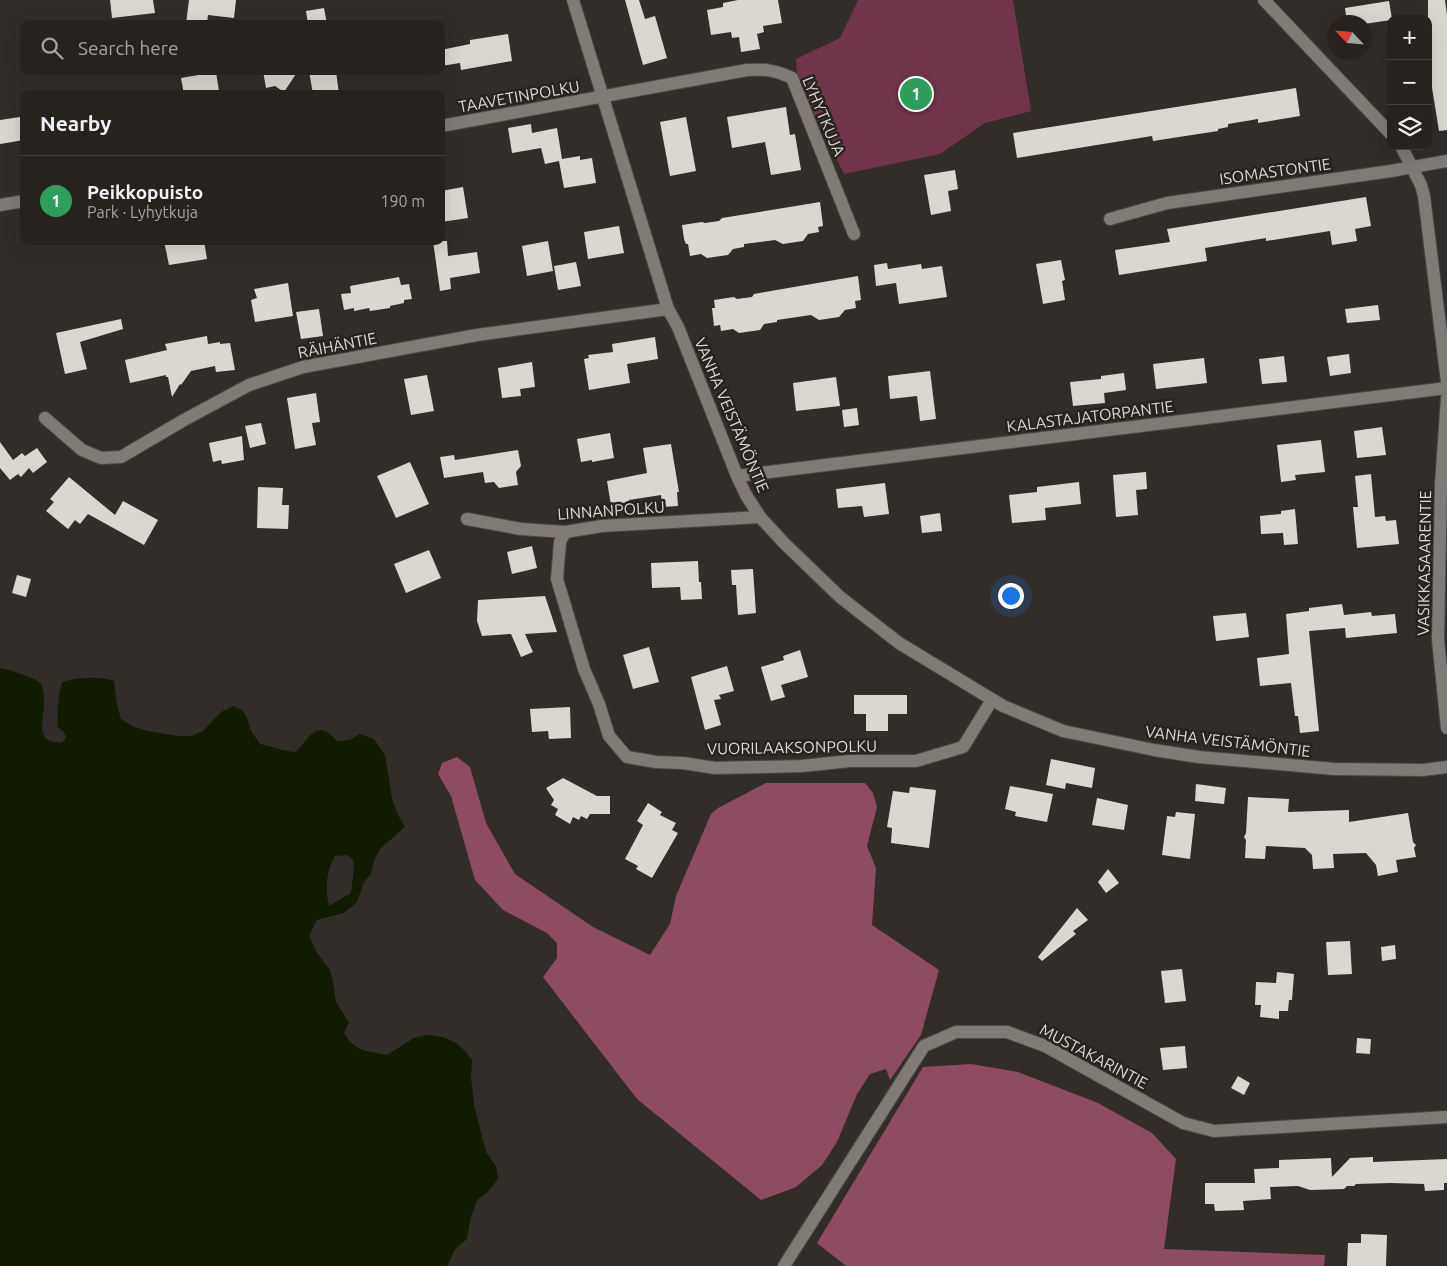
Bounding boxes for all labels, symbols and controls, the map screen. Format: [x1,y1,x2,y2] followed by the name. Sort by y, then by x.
[1327,15,1372,60] north arrow
[1387,15,1432,150] map controls
[1387,15,1432,60] button: +
[20,20,445,75] search box
[38,34,66,62] icon: search
[78,37,178,59] text: Search here
[1387,60,1432,105] button: −
[799,74,849,159] street label: LYHYTKUJA
[900,75,932,113] pin: 1
[457,76,581,116] street label: TAAVETINPOLKU
[1387,105,1432,150] button: layers
[40,111,111,135] text: Nearby
[1218,154,1332,188] street label: ISOMASTONTIE
[87,181,203,203] text: Peikkopuisto
[51,192,61,210] text: 1
[380,192,425,210] text: 190 m
[87,203,198,221] text: Park · Lyhytkuja
[296,329,378,361] street label: RÄIHÄNTIE
[691,335,773,495] street label: VANHA VEISTÄMÖNTIE
[1005,397,1175,435] street label: KALASTAJATORPANTIE
[1414,490,1434,636] street label: VASIKKASAARENTIE
[557,497,665,523] street label: LINNANPOLKU
[998,583,1024,609] your location
[1144,722,1312,760] street label: VANHA VEISTÄMÖNTIE
[707,737,877,757] street label: VUORILAAKSONPOLKU
[1037,1020,1151,1092] street label: MUSTAKARINTIE

